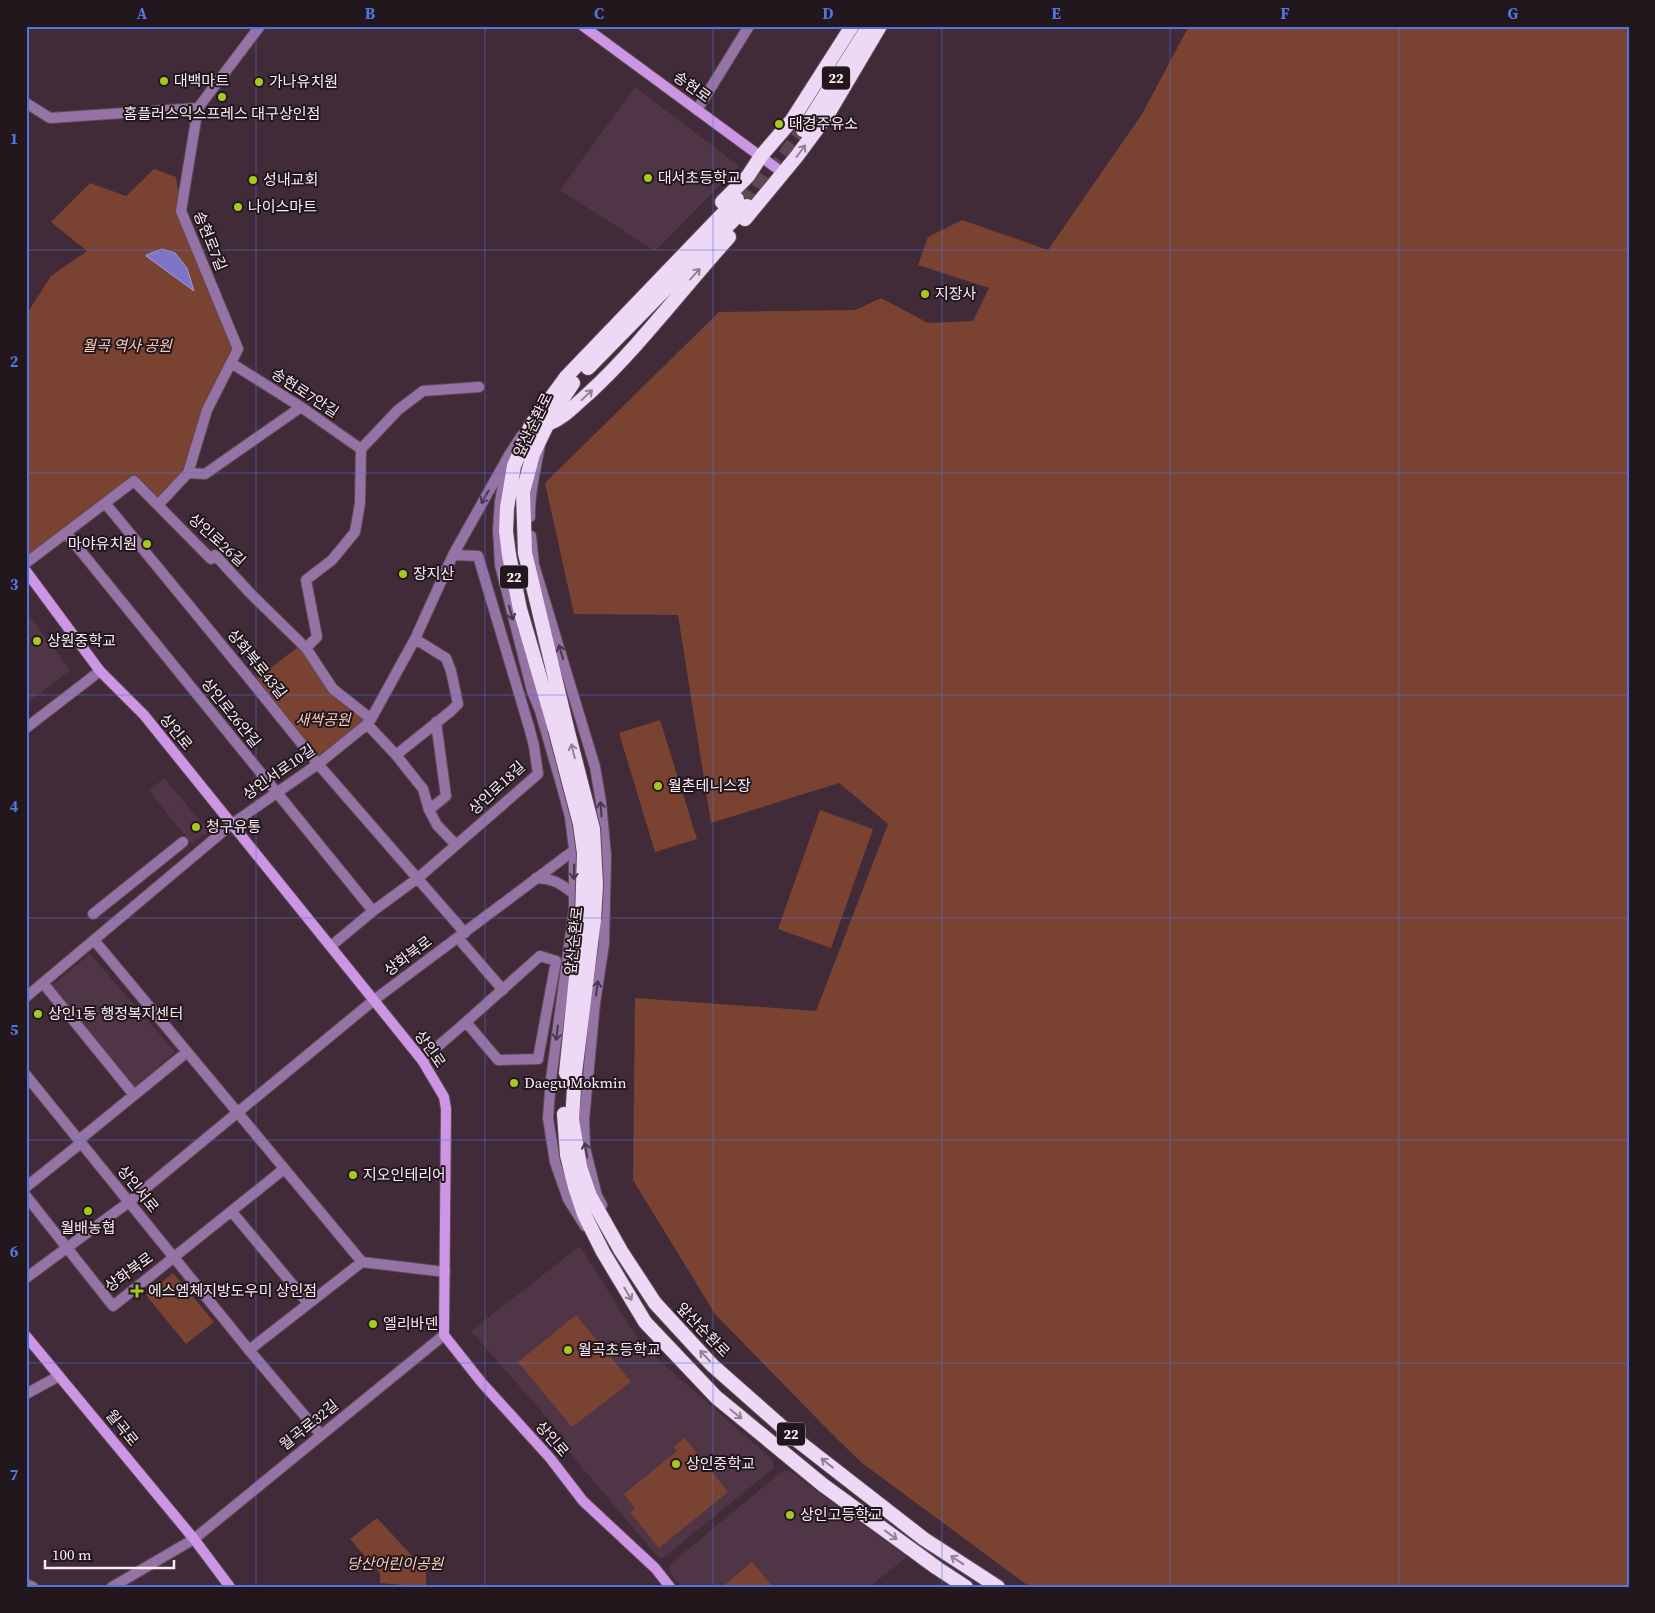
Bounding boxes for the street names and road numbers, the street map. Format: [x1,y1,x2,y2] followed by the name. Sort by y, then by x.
[669,66,715,107] street label: 송현로
[822,66,850,90] road number: 22
[189,208,232,274] street label: 송현로7길
[267,363,343,422] street label: 송현로7안길
[508,389,557,460] street label: 앞산순환로
[184,508,250,571] street label: 상인로26길
[500,566,528,588] road number: 22
[223,624,292,703] street label: 상화북로43길
[197,673,266,752] street label: 상인로26안길
[155,709,198,754] street label: 상인로
[238,739,319,804] street label: 상인서로10길
[464,756,529,819] street label: 상인로18길
[559,906,588,976] street label: 앞산순환로
[379,931,436,981] street label: 상화북로
[410,1026,451,1072] street label: 상인로
[113,1161,164,1217] street label: 상인서로
[100,1247,157,1296] street label: 상화북로
[672,1298,735,1362] street label: 앞산순환로
[275,1394,343,1455] street label: 월곡로32길
[101,1405,144,1450] street label: 월곡로
[531,1416,574,1461] street label: 상인로
[777,1422,805,1446] road number: 22

